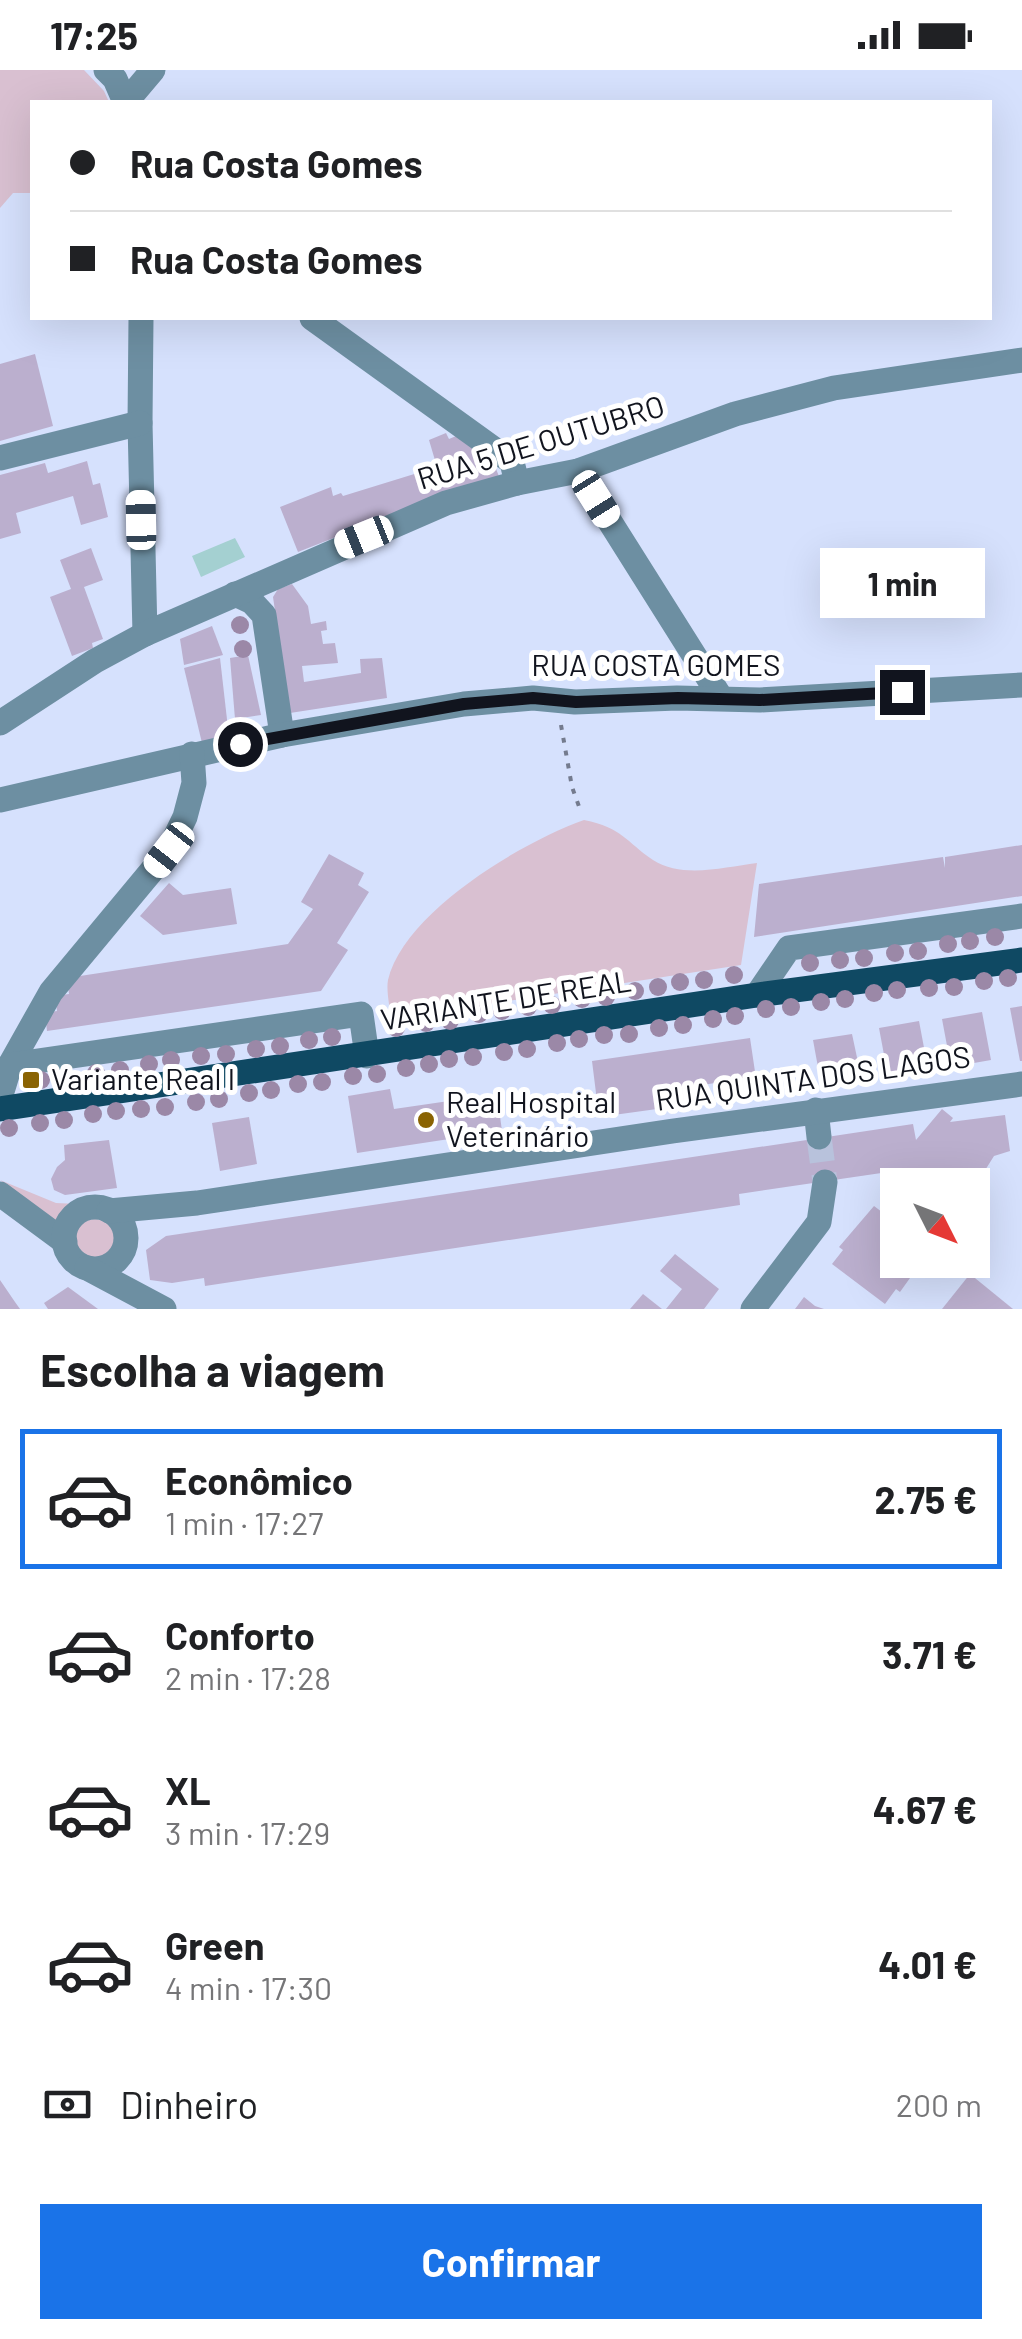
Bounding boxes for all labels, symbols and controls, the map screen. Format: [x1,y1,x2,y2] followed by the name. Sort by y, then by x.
[50,12,138,58] text: 17:25
[130,140,423,186] text: Rua Costa Gomes
[130,236,423,282] text: Rua Costa Gomes
[413,386,668,496] street label: RUA 5 DE OUTUBRO
[567,466,625,532] car
[125,490,157,550] car
[331,512,397,562] car
[820,547,984,617] callout: 1 min
[867,564,938,602] text: 1 min
[531,646,781,682] street label: RUA COSTA GOMES
[880,670,925,715] route end
[218,722,263,767] route start
[139,817,199,883] car
[378,961,634,1037] street label: VARIANTE DE REAL
[653,1037,972,1117] street label: RUA QUINTA DOS LAGOS
[51,1060,235,1096] place label: Variante Real I
[20,1069,42,1091] marker: Variante Real I
[446,1083,616,1153] place label: Real Hospital Veterinário
[415,1109,437,1131] marker: Real Hospital Veterinário
[880,1168,990,1278] north arrow
[880,1168,990,1278] map controls
[40,1342,385,1396] text: Escolha a viagem
[45,1454,135,1544] icon: car
[165,1457,353,1503] text: Econômico
[874,1476,977,1522] text: 2.75 €
[165,1503,323,1541] text: 1 min · 17:27
[45,1609,135,1699] icon: car
[165,1612,315,1658] text: Conforto
[882,1631,977,1677] text: 3.71 €
[165,1658,331,1696] text: 2 min · 17:28
[45,1764,135,1854] icon: car
[165,1767,211,1813] text: XL
[873,1786,977,1832] text: 4.67 €
[165,1813,330,1851] text: 3 min · 17:29
[45,1919,135,2009] icon: car
[165,1922,265,1968] text: Green
[878,1941,977,1987] text: 4.01 €
[165,1968,332,2006] text: 4 min · 17:30
[40,2077,95,2132] icon: cash
[120,2081,258,2127] text: Dinheiro
[896,2085,982,2123] text: 200 m
[40,2204,982,2319] button: Confirmar

